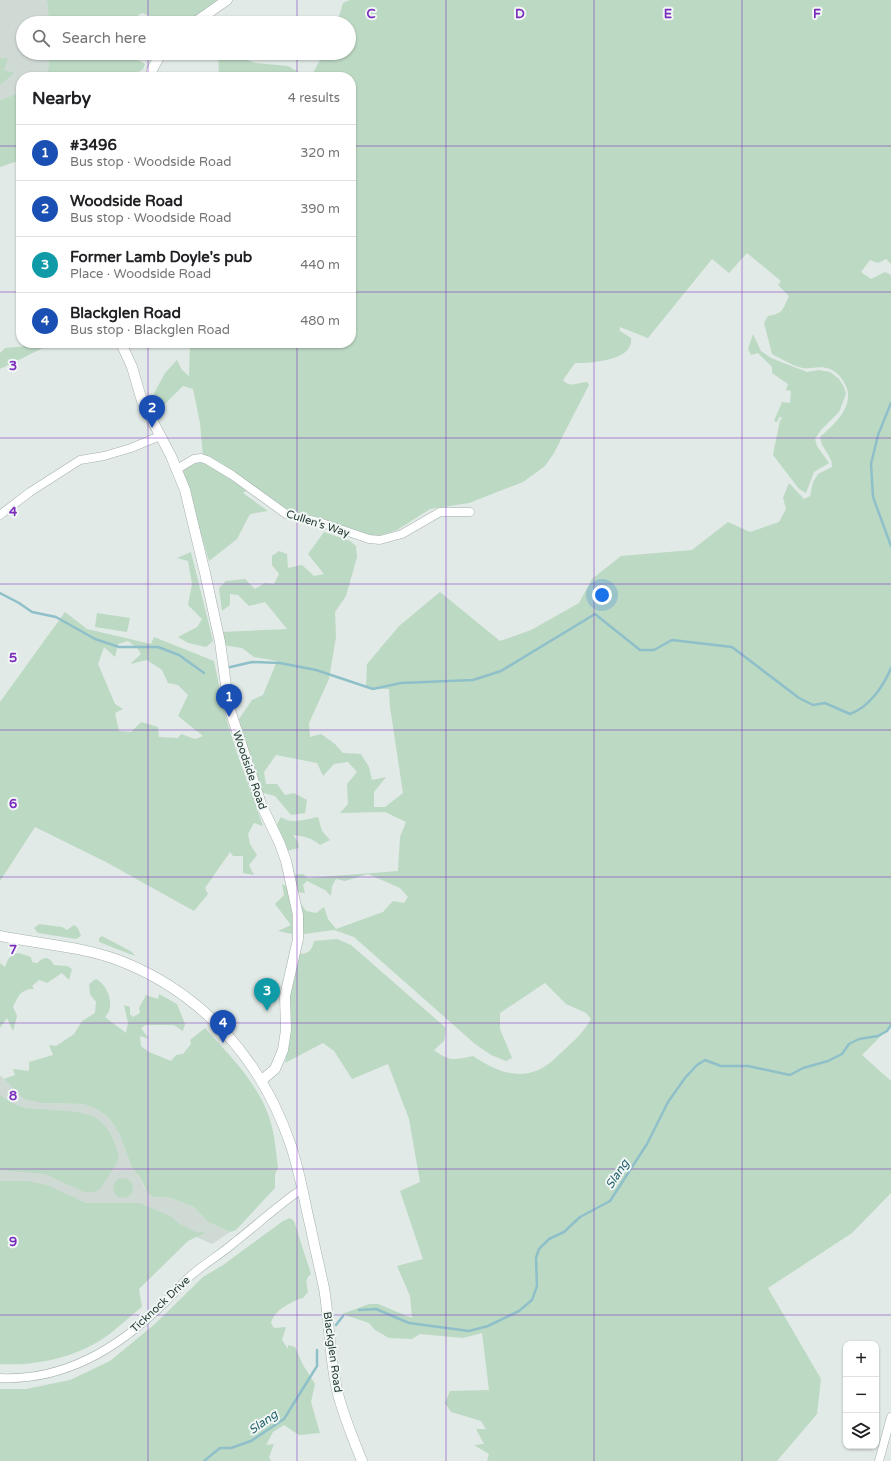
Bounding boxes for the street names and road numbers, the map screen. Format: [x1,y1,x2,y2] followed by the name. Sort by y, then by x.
[285,507,351,540] street label: Cullen's Way
[230,729,269,811] street label: Woodside Road
[128,1274,193,1335] street label: Ticknock Drive
[320,1311,345,1393] street label: Blackglen Road

